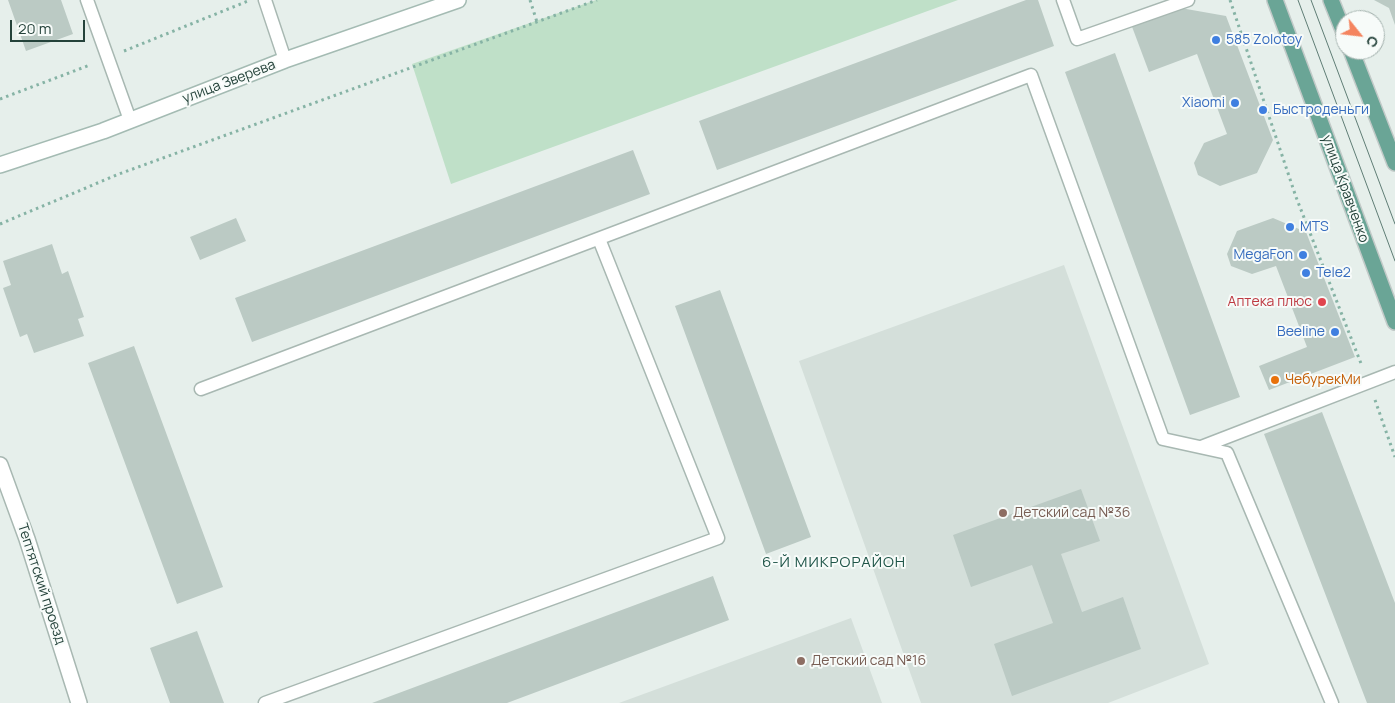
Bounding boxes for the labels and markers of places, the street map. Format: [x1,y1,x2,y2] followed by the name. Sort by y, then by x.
[1226,32,1302,48] place label: 585 Zolotoy
[1210,34,1222,46] marker: 585 Zolotoy
[1182,95,1225,111] place label: Xiaomi
[1229,97,1241,109] marker: Xiaomi
[1273,102,1369,118] place label: Быстроденьги
[1257,104,1269,116] marker: Быстроденьги
[1300,219,1329,235] place label: MTS
[1284,221,1296,233] marker: MTS
[1234,247,1293,263] place label: MegaFon
[1297,249,1309,261] marker: MegaFon
[1316,265,1351,281] place label: Tele2
[1300,267,1312,279] marker: Tele2
[1228,294,1312,310] place label: Аптека плюс
[1316,296,1328,308] marker: Аптека плюс
[1277,324,1325,340] place label: Beeline
[1329,326,1341,338] marker: Beeline
[1285,372,1361,388] place label: ЧебурекМи
[1269,374,1281,386] marker: ЧебурекМи
[1013,505,1130,521] place label: Детский сад №36
[997,507,1009,519] marker: Детский сад №36
[811,653,926,669] place label: Детский сад №16
[795,655,807,667] marker: Детский сад №16

